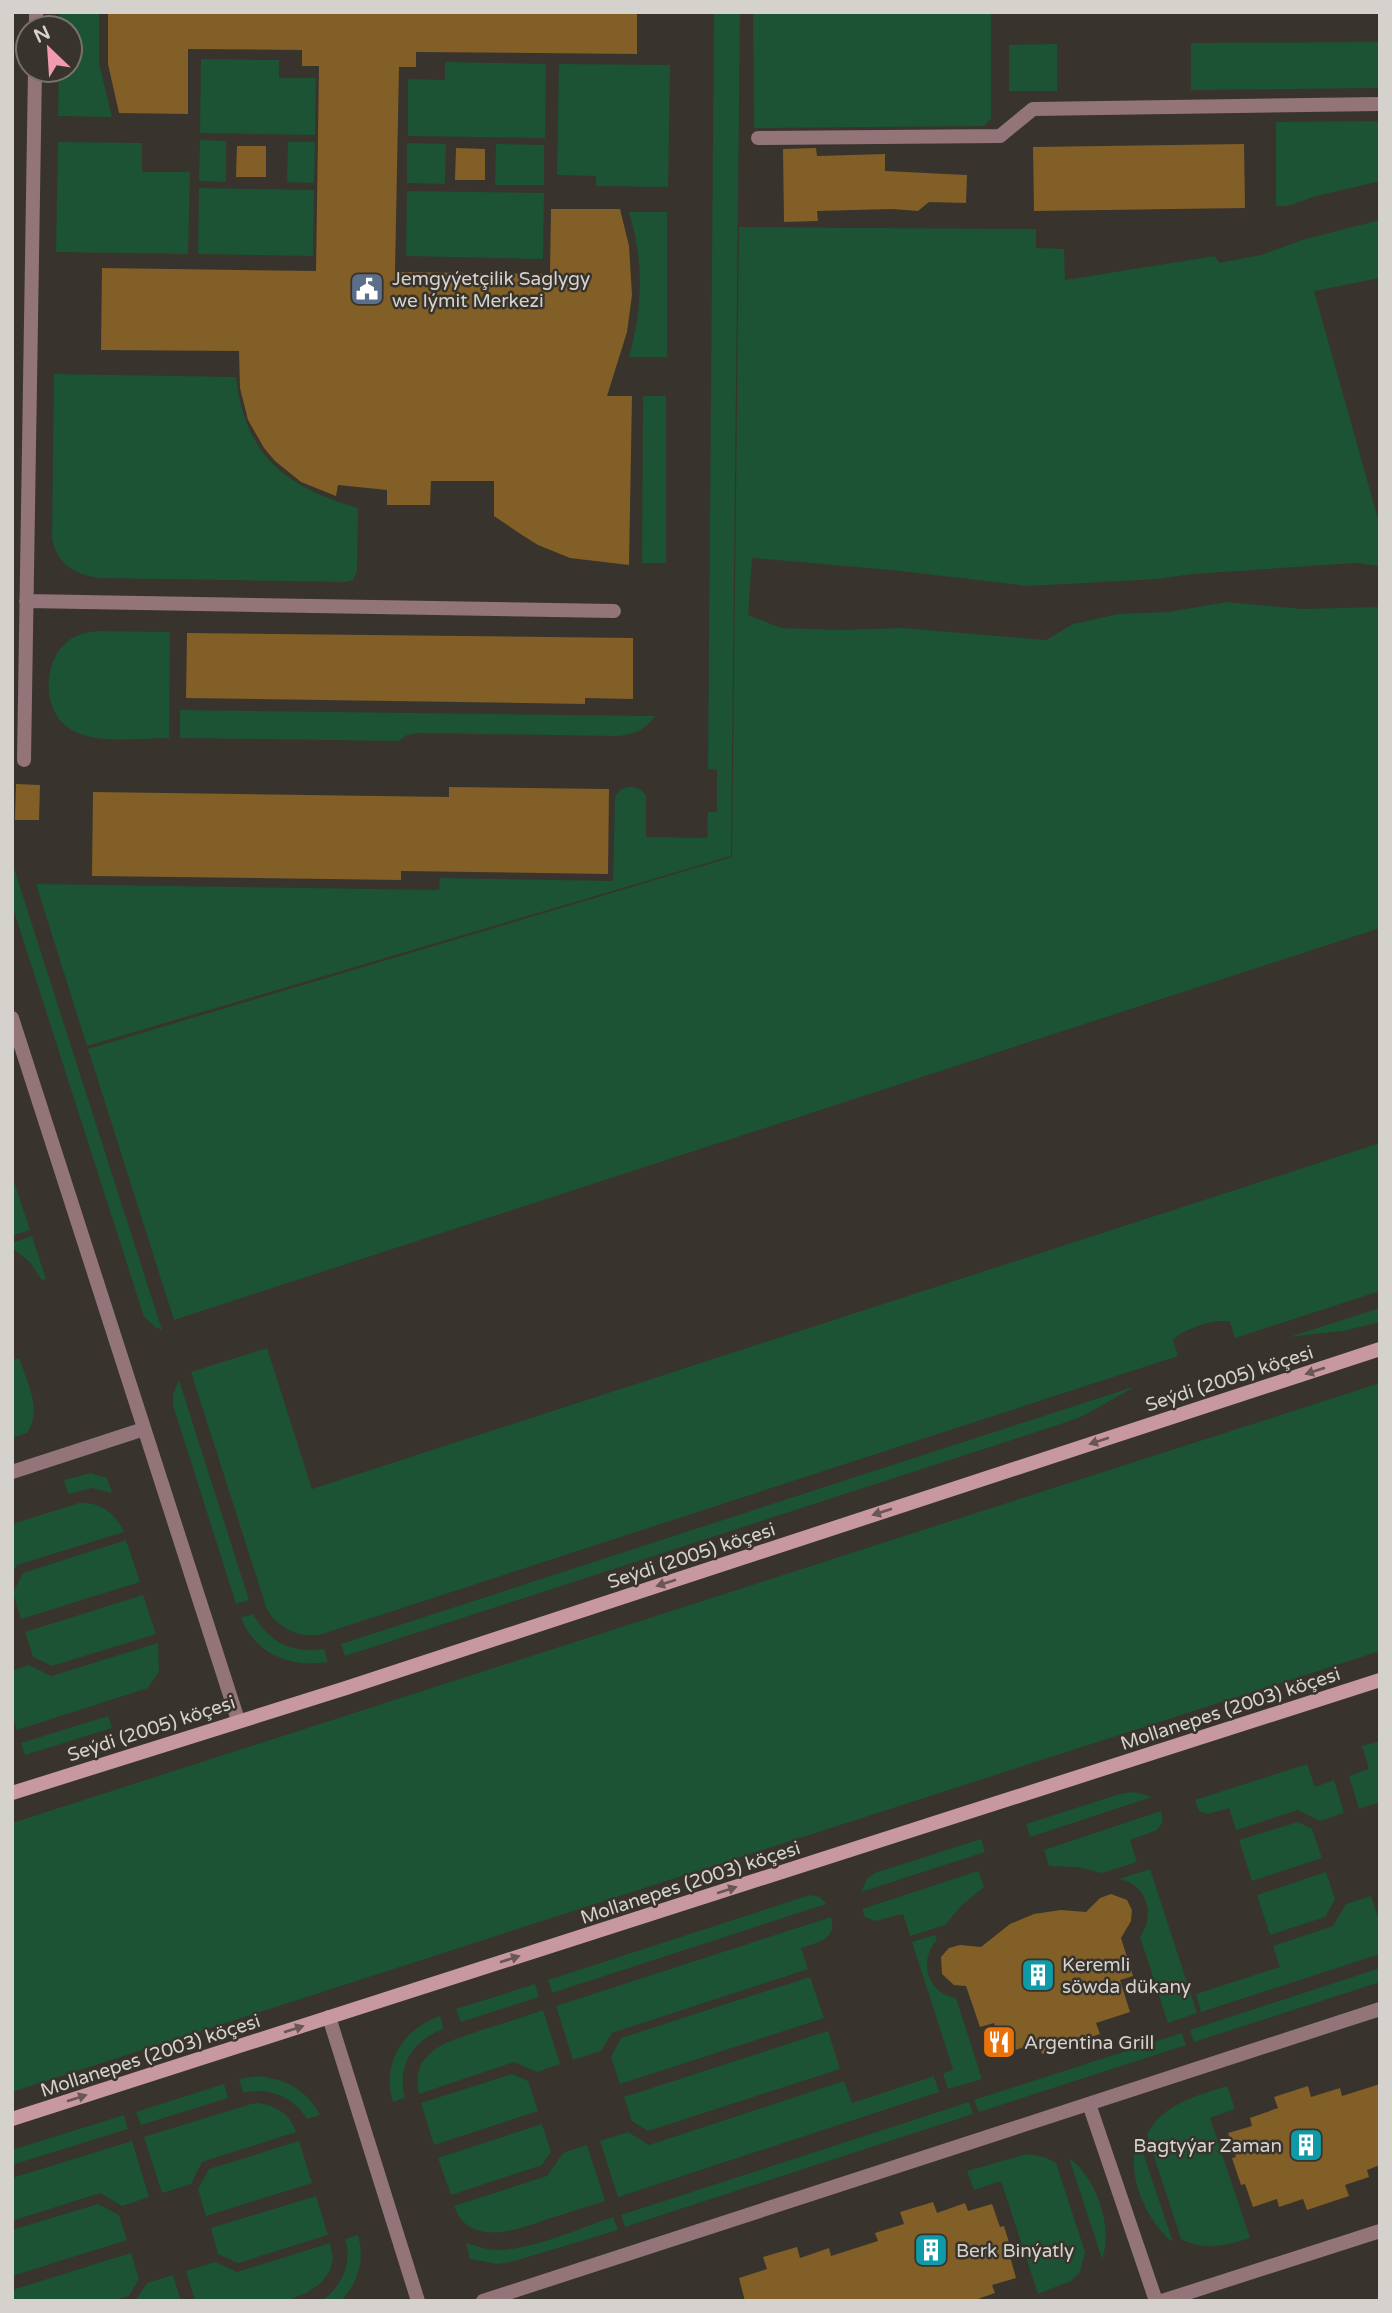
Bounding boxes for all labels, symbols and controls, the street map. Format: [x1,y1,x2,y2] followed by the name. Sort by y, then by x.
[14,14,84,84] north arrow
[31,21,54,48] text: N
[392,268,590,312] place label: Jemgyýetçilik Saglygy we Iýmit Merkezi
[348,270,386,308] public building icon: Jemgyýetçilik Saglygy we Iýmit Merkezi
[1143,1341,1316,1416] street label: Seýdi (2005) köçesi
[1304,1366,1325,1376] one-way arrow
[1088,1437,1109,1447] one-way arrow
[872,1507,893,1518] one-way arrow
[605,1518,778,1593] street label: Seýdi (2005) köçesi
[656,1578,677,1589] one-way arrow
[1118,1663,1343,1755] street label: Mollanepes (2003) köçesi
[65,1691,238,1766] street label: Seýdi (2005) köçesi
[578,1837,803,1929] street label: Mollanepes (2003) köçesi
[717,1884,738,1895] one-way arrow
[500,1954,521,1964] one-way arrow
[1062,1954,1191,1998] place label: Keremli söwda dükany
[1019,1956,1057,1994] building icon: Keremli söwda dükany
[38,2010,263,2102] street label: Mollanepes (2003) köçesi
[283,2023,304,2033] one-way arrow
[980,2023,1018,2061] restaurant icon: Argentina Grill
[1024,2032,1154,2054] place label: Argentina Grill
[67,2093,88,2103] one-way arrow
[1287,2126,1325,2164] building icon: Bagtyýar Zaman
[1133,2135,1282,2157] place label: Bagtyýar Zaman
[912,2231,950,2269] building icon: Berk Binýatly
[956,2240,1074,2262] place label: Berk Binýatly

